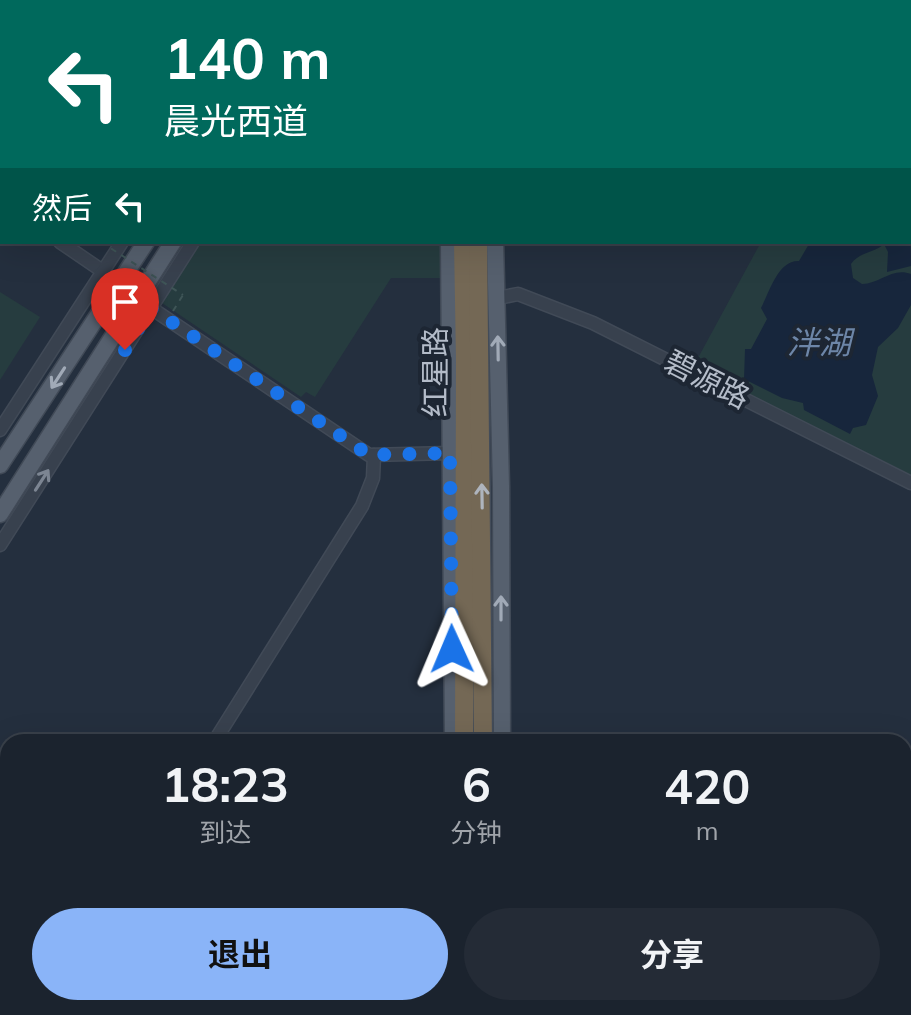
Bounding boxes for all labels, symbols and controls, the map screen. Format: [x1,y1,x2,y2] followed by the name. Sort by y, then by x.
[164,23,331,93] text: 140 m
[32,32,136,136] icon: left
[164,98,308,143] text: 晨光西道
[108,184,152,228] icon: left
[32,189,92,227] text: 然后
[91,268,159,350] pin
[103,280,147,324] icon: arrive
[787,322,856,362] water label: 泮湖
[416,327,454,417] street label: 红星路
[491,335,506,362] one-way arrow
[659,342,756,416] street label: 碧源路
[49,366,66,388] one-way arrow
[34,469,50,492] one-way arrow
[474,483,489,510] one-way arrow
[493,595,509,622] one-way arrow
[410,607,494,691] position arrow
[162,754,289,814] text: 18:23
[462,754,491,814] text: 6
[664,756,750,816] text: 420
[696,814,719,847] text: m
[199,816,251,849] text: 到达
[450,816,502,849] text: 分钟
[32,908,448,1000] button: 退出
[464,908,880,1000] button: 分享

